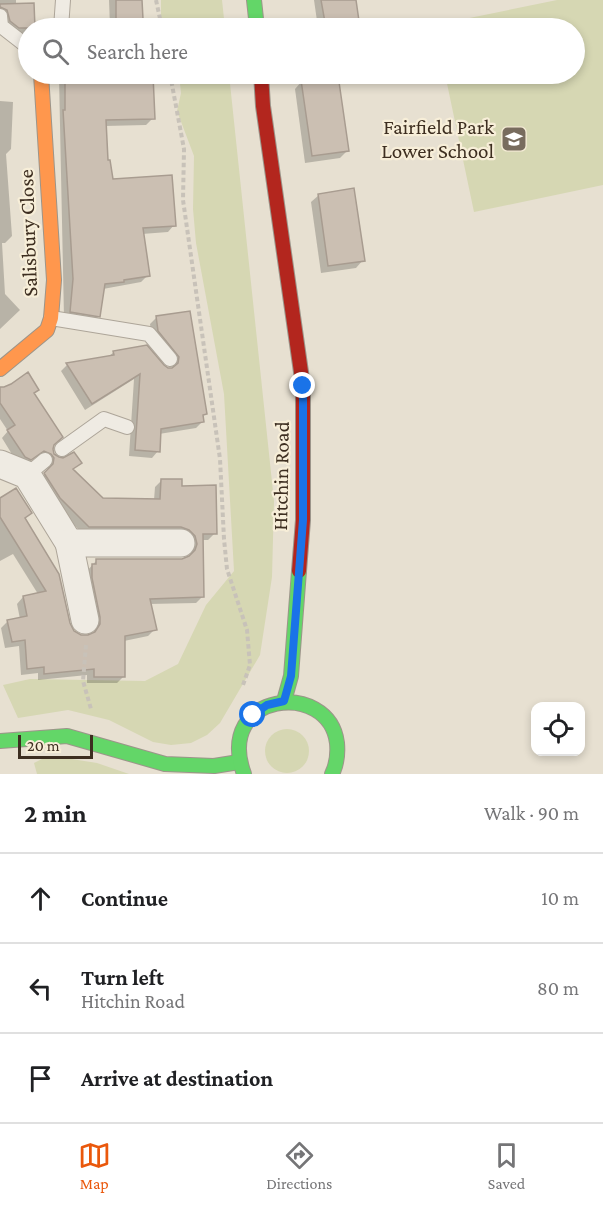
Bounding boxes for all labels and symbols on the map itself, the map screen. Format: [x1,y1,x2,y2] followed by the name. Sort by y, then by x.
[381,115,494,163] place label: Fairfield Park Lower School
[499,124,529,154] school or university icon: Fairfield Park Lower School
[14,169,42,297] street label: Salisbury Close
[289,372,315,398] route end
[268,421,294,531] street label: Hitchin Road
[239,701,265,727] route start
[18,732,93,760] scale bar

